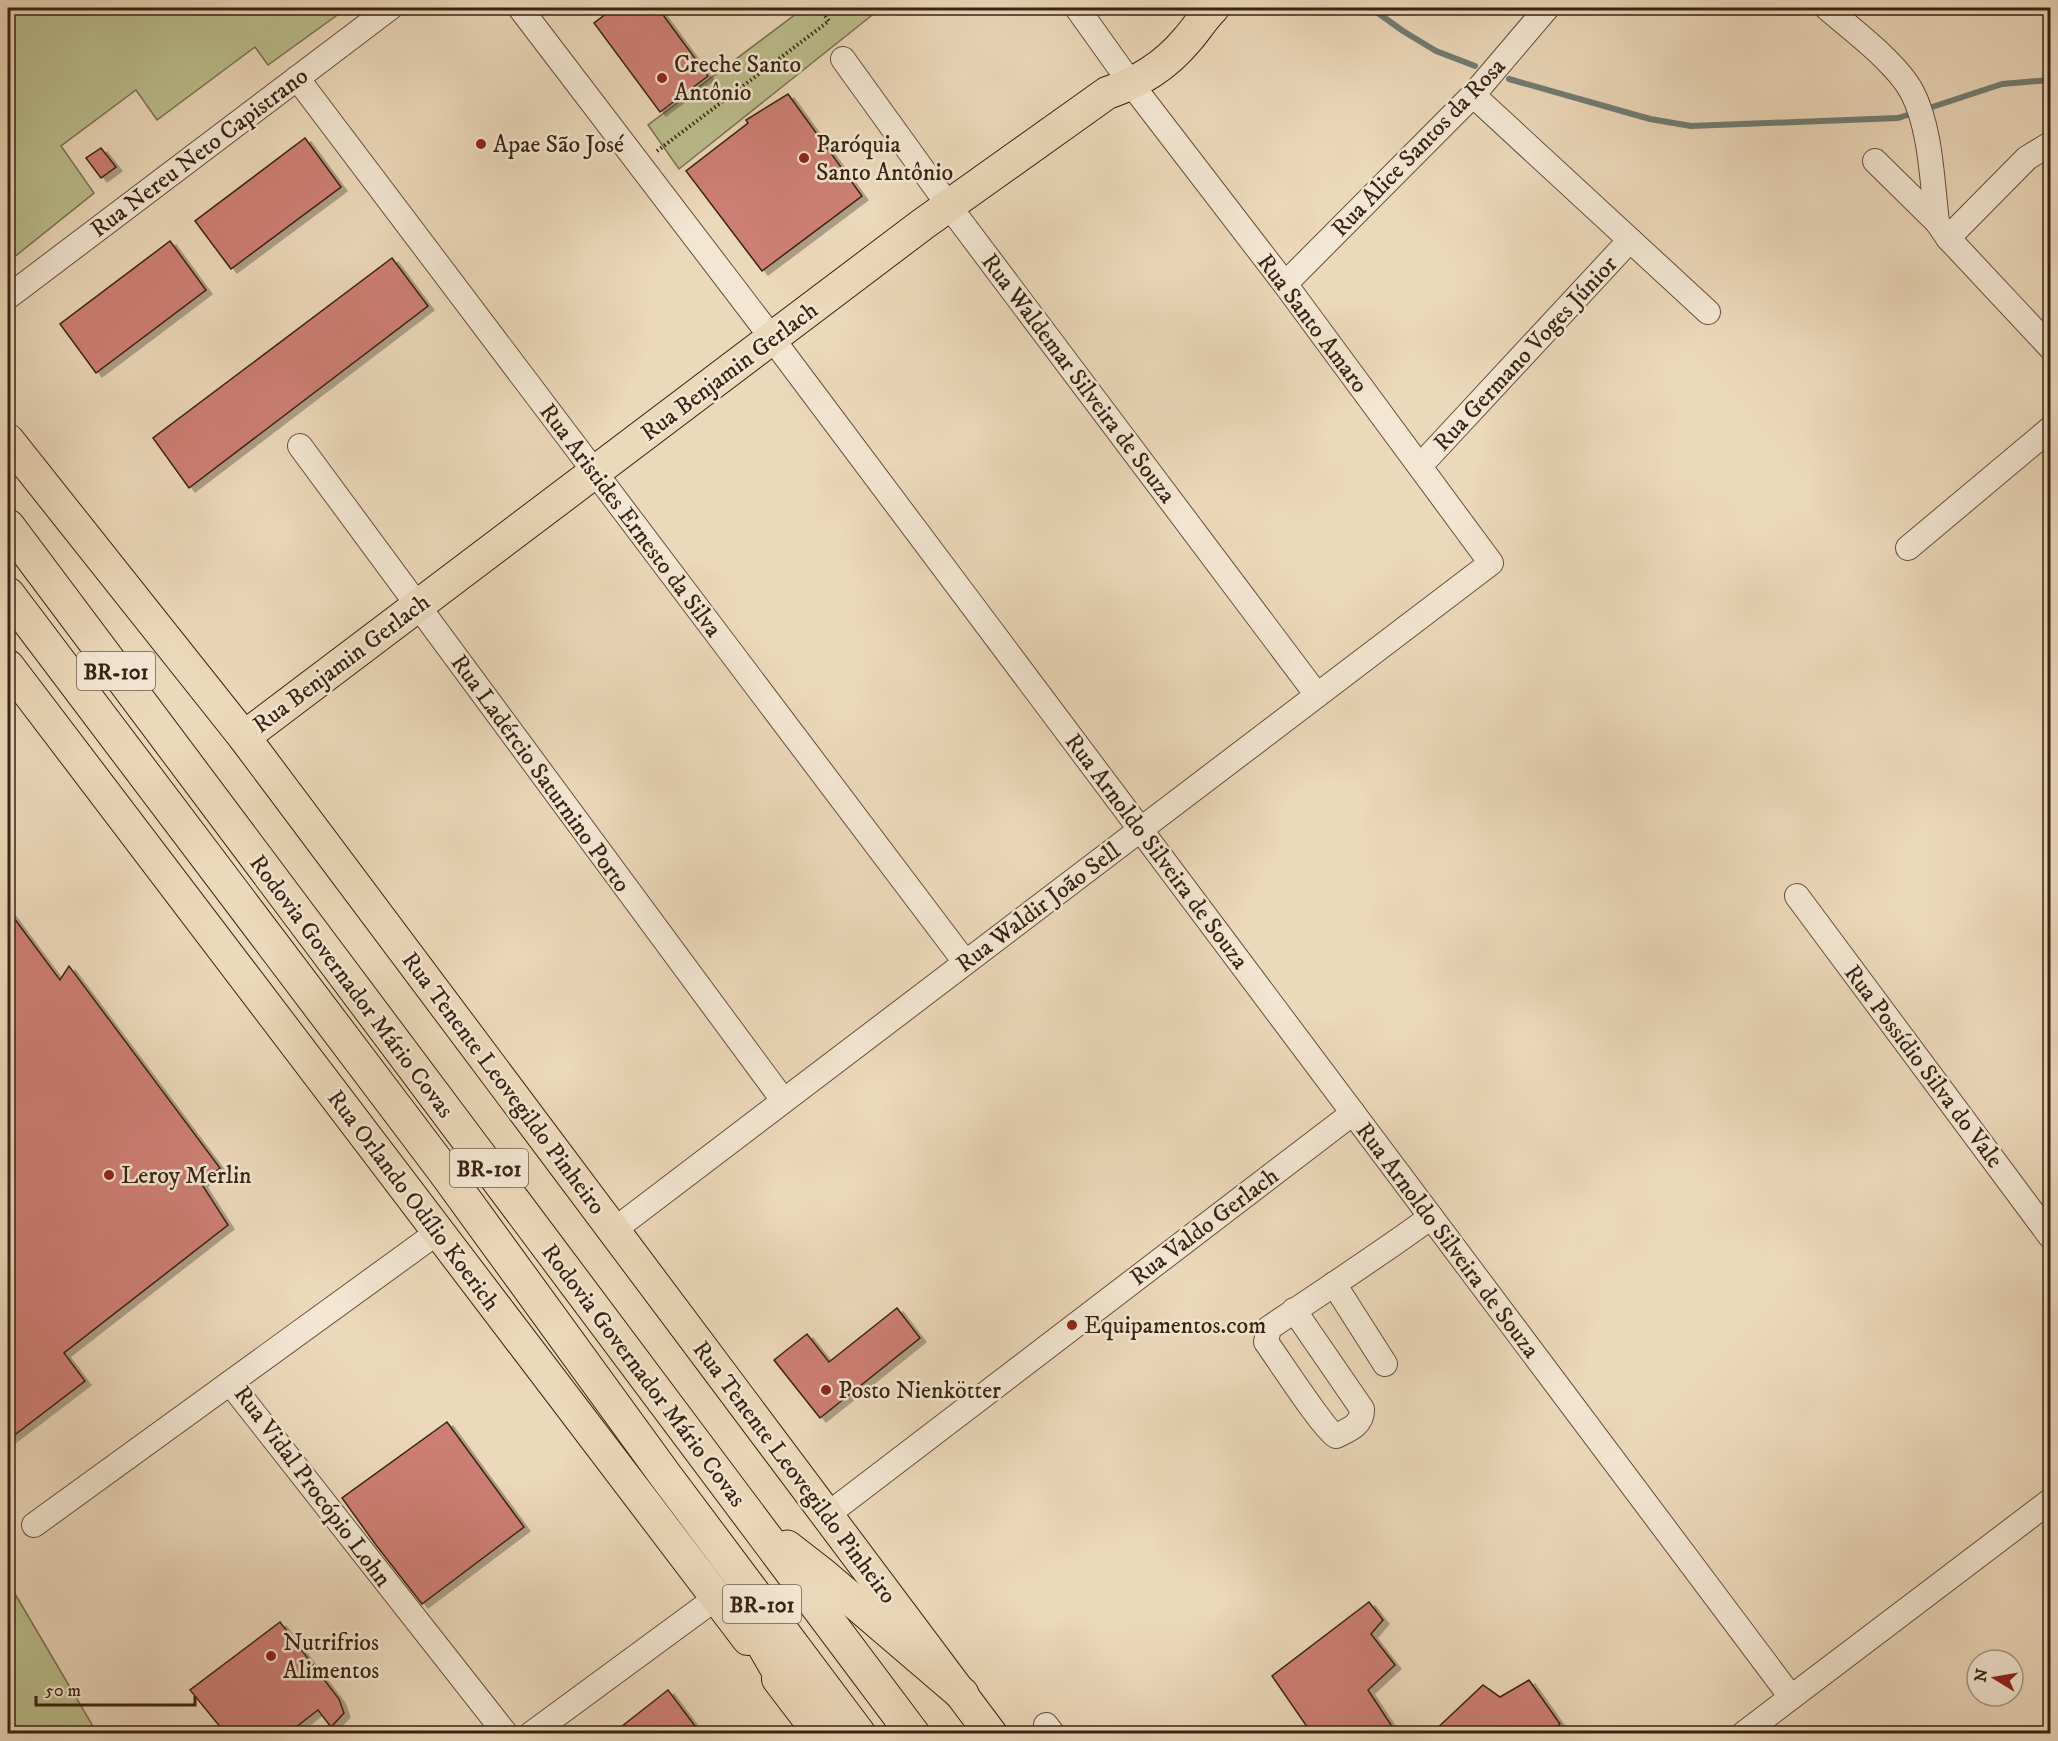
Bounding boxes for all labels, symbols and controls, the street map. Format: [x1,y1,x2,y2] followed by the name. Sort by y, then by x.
[674,50,801,108] place label: Creche Santo Antônio
[1325,51,1513,244] street label: Rua Alice Santos da Rosa
[85,61,314,244] street label: Rua Nereu Neto Capistrano
[655,71,669,85] marker: Creche Santo Antônio
[493,130,624,160] place label: Apae São José
[816,130,953,188] place label: Paróquia Santo Antônio
[474,137,488,151] marker: Apae São José
[797,151,811,165] marker: Paróquia Santo Antônio
[974,248,1183,510] street label: Rua Waldemar Silveira de Souza
[1250,248,1374,399] street label: Rua Santo Amaro
[1427,250,1624,458] street label: Rua Germano Voges Júnior
[635,295,825,448] street label: Rua Benjamin Gerlach
[532,398,728,644] street label: Rua Aristides Ernesto da Silva
[247,587,437,740] street label: Rua Benjamin Gerlach
[444,649,637,898] street label: Rua Ladércio Saturnino Porto
[77,652,155,690] road number: BR-101
[1058,728,1255,976] street label: Rua Arnoldo Silveira de Souza
[951,836,1127,979] street label: Rua Waldir João Sell
[242,849,460,1124] street label: Rodovia Governador Mário Covas
[395,946,612,1221] street label: Rua Tenente Leovegildo Pinheiro
[1837,959,2009,1174] street label: Rua Possídio Silva do Vale
[320,1084,506,1317] street label: Rua Orlando Odílio Koerich
[1349,1117,1546,1365] street label: Rua Arnoldo Silveira de Souza
[450,1149,528,1187] road number: BR-101
[121,1161,252,1191] place label: Leroy Merlin
[1124,1161,1285,1293] street label: Rua Valdo Gerlach
[102,1168,116,1182] marker: Leroy Merlin
[534,1238,752,1513] street label: Rodovia Governador Mário Covas
[1084,1311,1266,1341] place label: Equipamentos.com
[1065,1318,1079,1332] marker: Equipamentos.com
[686,1335,903,1610] street label: Rua Tenente Leovegildo Pinheiro
[838,1376,1001,1406] place label: Posto Nienkötter
[227,1380,398,1594] street label: Rua Vidal Procópio Lohn
[819,1383,833,1397] marker: Posto Nienkötter
[723,1585,801,1623] road number: BR-101
[283,1628,379,1686] place label: Nutrifrios Alimentos
[1965,1648,2025,1708] north arrow
[264,1649,278,1663] marker: Nutrifrios Alimentos
[1970,1667,1992,1684] text: N
[36,1669,195,1707] scale bar
[45,1680,81,1702] text: 50 m

